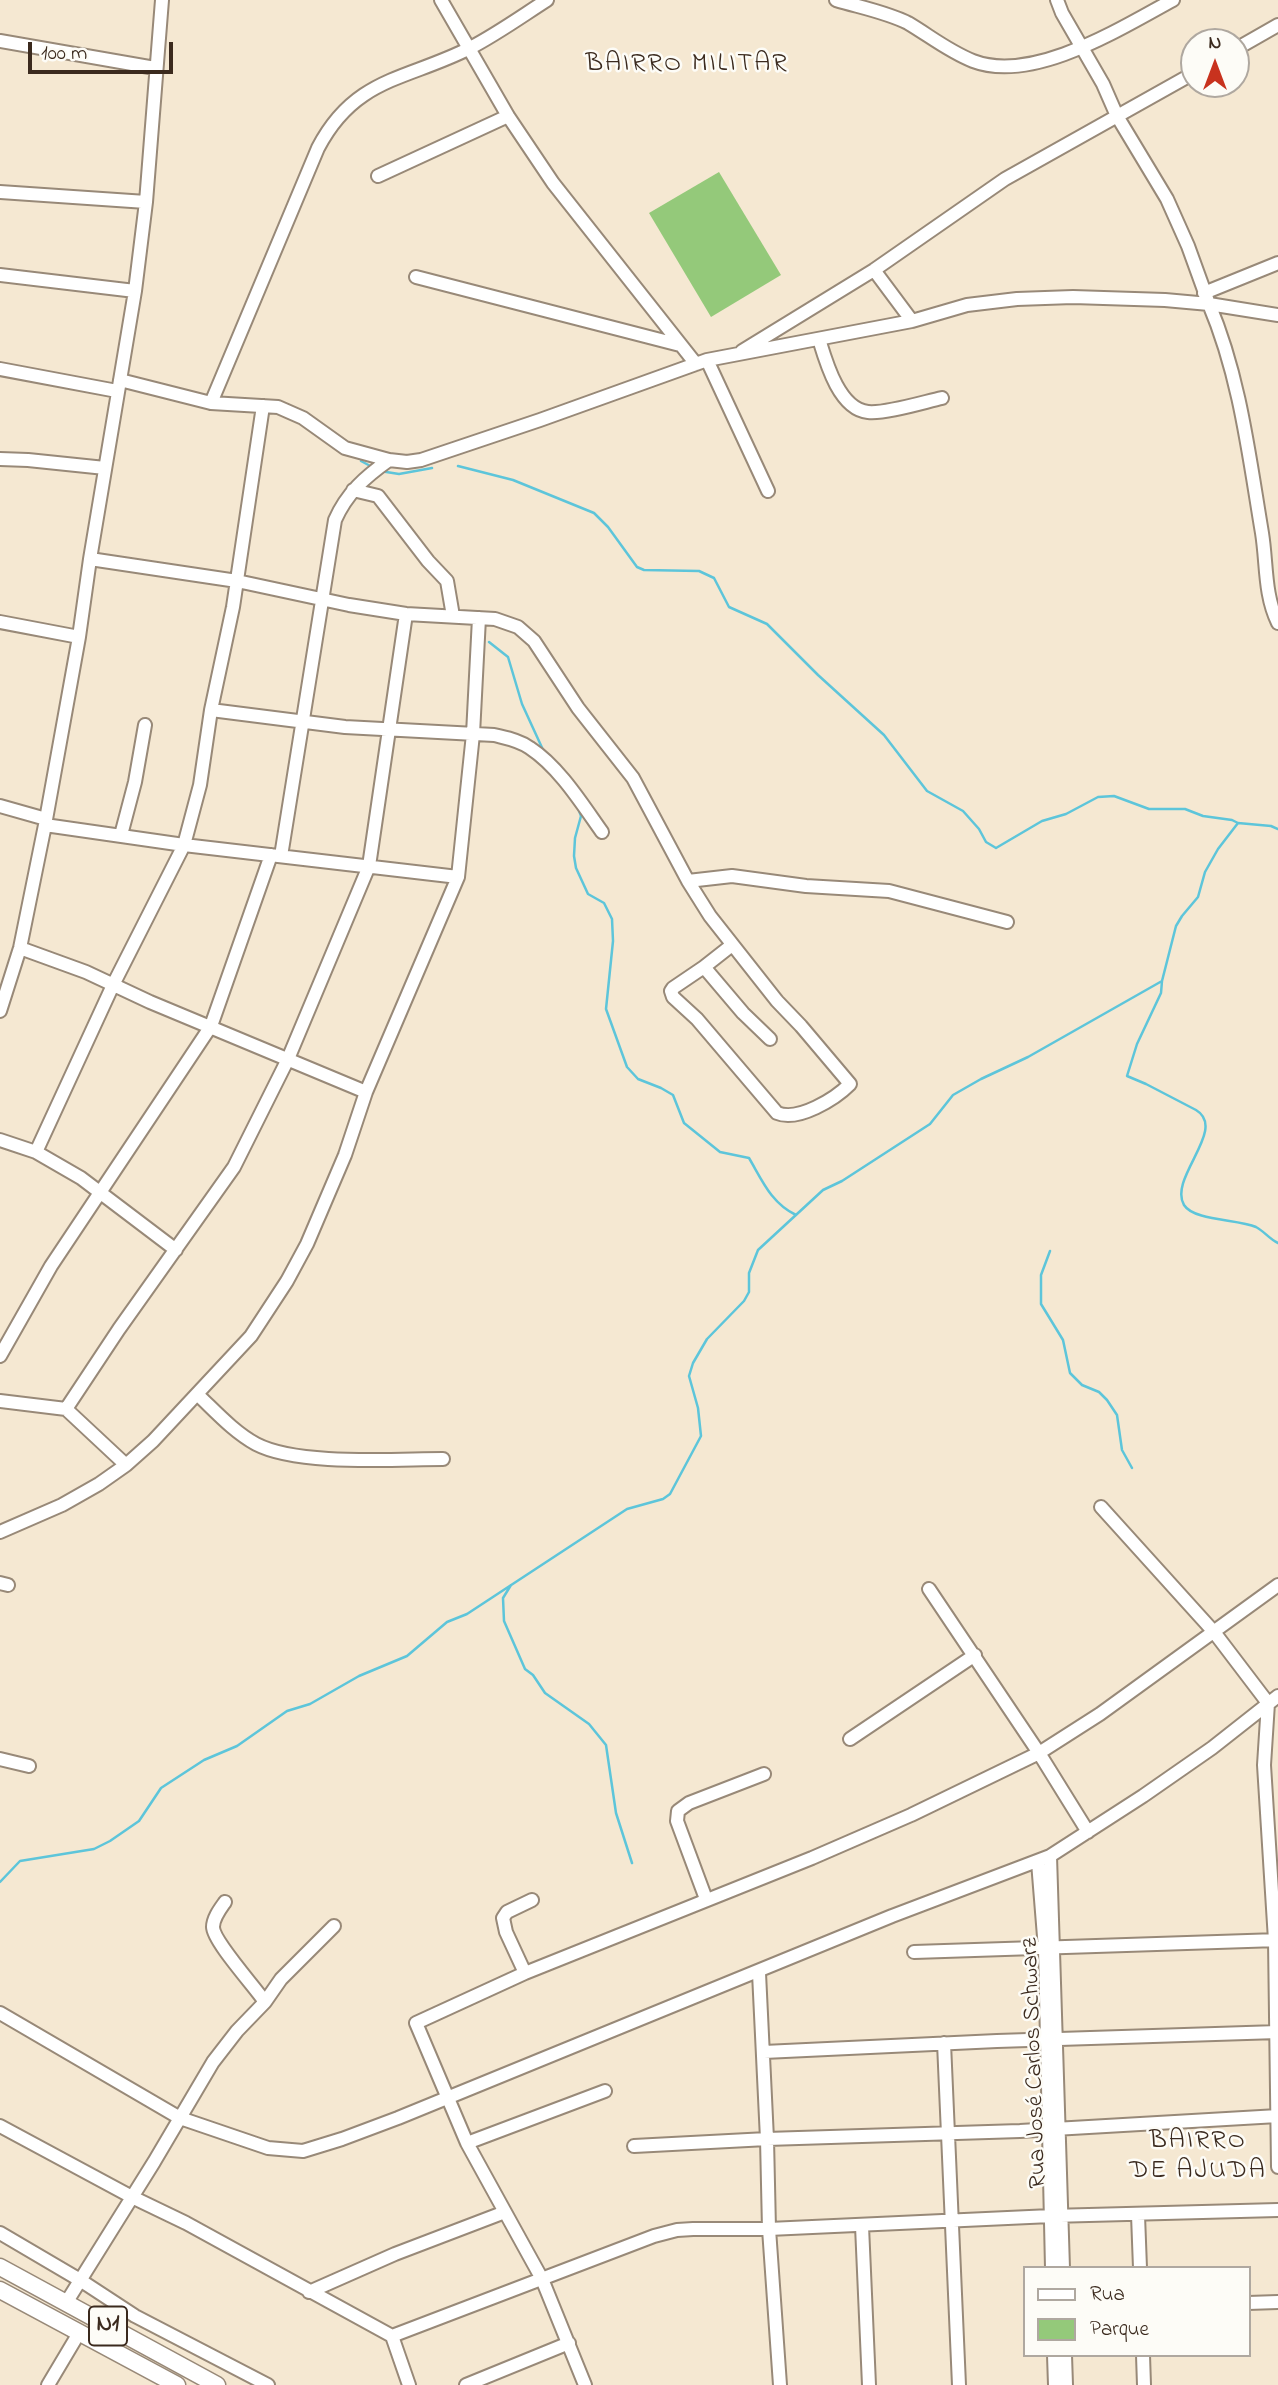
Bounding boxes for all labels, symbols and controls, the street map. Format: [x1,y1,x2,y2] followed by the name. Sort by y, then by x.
[32,28,177,72] scale bar
[1180,28,1250,98] north arrow
[1209,30,1221,57] text: N
[41,39,87,69] text: 100 m
[587,50,787,82] district label: BAIRRO MILITAR
[1017,1937,1055,2189] street label: Rua José Carlos Schwarz
[1130,2127,1266,2188] district label: BAIRRO DE AJUDA
[1023,2266,1250,2357] legend
[1090,2280,1125,2310] text: Rua
[89,2306,127,2346] road number: N1
[1090,2315,1149,2345] text: Parque

